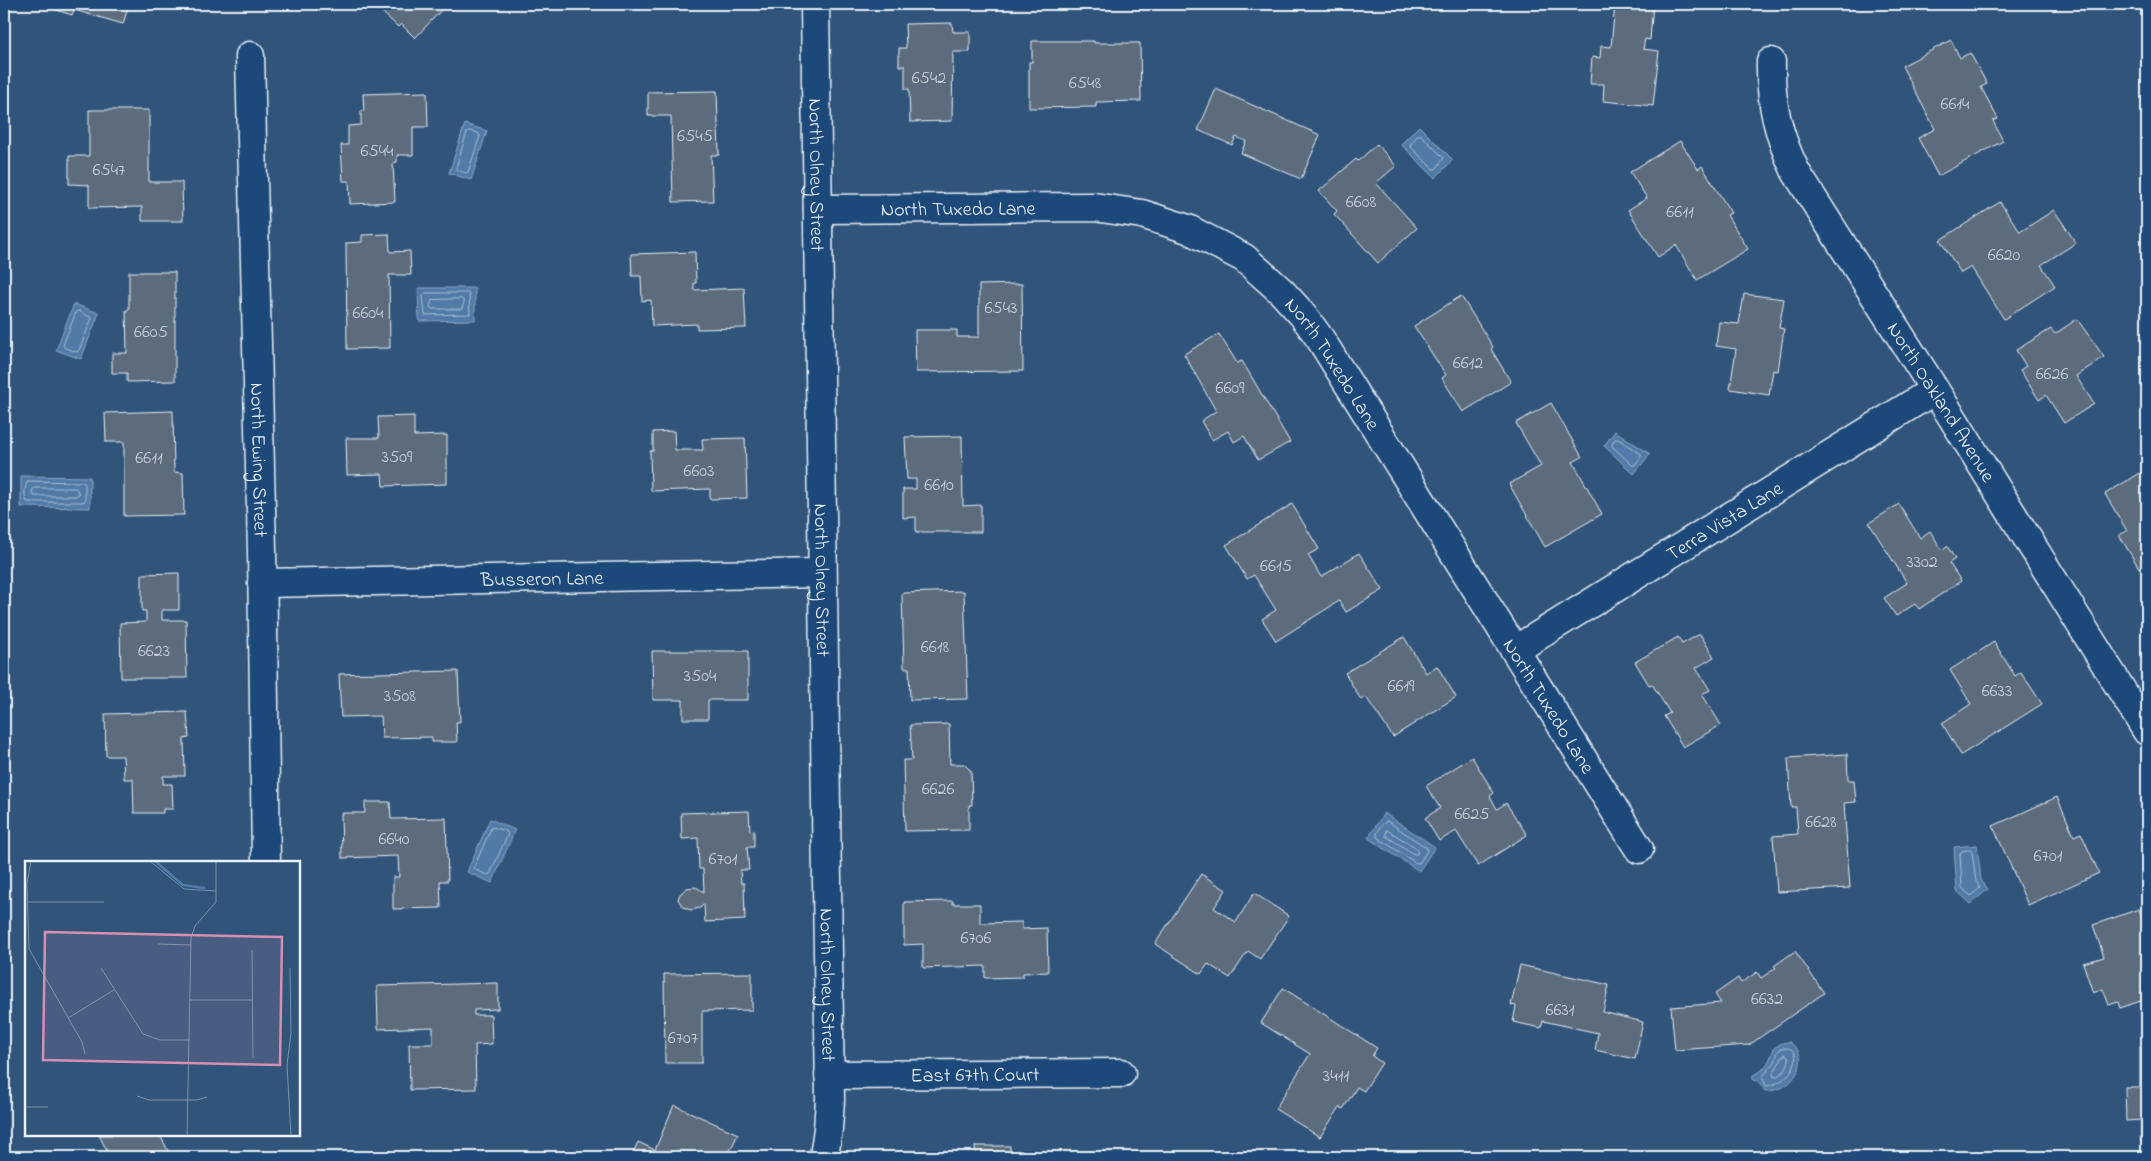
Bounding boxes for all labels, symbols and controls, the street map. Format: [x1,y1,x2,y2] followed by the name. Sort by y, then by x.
[912,66,946,92] house number: 6542
[1069,71,1101,97] house number: 6548
[1941,92,1970,118] house number: 6614
[799,98,830,252] street label: North Olney Street
[677,124,713,150] house number: 6545
[360,139,394,165] house number: 6544
[92,158,126,184] house number: 6547
[1346,190,1376,216] house number: 6608
[881,195,1035,226] street label: North Tuxedo Lane
[1666,200,1694,226] house number: 6611
[1988,243,2021,269] house number: 6620
[1277,292,1386,437] street label: North Tuxedo Lane
[984,296,1018,322] house number: 6543
[352,301,384,327] house number: 6604
[1878,317,2001,489] street label: North Oakland Avenue
[134,320,168,346] house number: 6605
[1453,351,1483,377] house number: 6612
[2036,362,2068,388] house number: 6626
[1215,376,1245,402] house number: 6609
[241,382,274,538] street label: North Ewing Street
[382,445,413,471] house number: 3509
[135,446,163,472] house number: 6611
[683,459,715,485] house number: 6603
[924,473,954,499] house number: 6610
[1661,475,1789,570] street label: Terra Vista Lane
[805,503,836,657] street label: North Olney Street
[1906,550,1938,576] house number: 3302
[1260,554,1292,580] house number: 6615
[479,565,604,596] street label: Busseron Lane
[1494,634,1601,780] street label: North Tuxedo Lane
[921,635,949,661] house number: 6618
[138,639,170,665] house number: 6623
[684,664,717,690] house number: 3504
[1388,674,1415,700] house number: 6619
[1982,679,2012,705] house number: 6633
[384,684,416,710] house number: 3508
[922,777,954,803] house number: 6626
[1454,802,1490,828] house number: 6625
[1805,810,1837,836] house number: 6628
[378,827,410,853] house number: 6640
[2034,844,2063,870] house number: 6701
[709,847,738,873] house number: 6701
[25,861,300,1136] inset map
[810,908,841,1062] street label: North Olney Street
[960,926,992,952] house number: 6706
[1751,987,1783,1013] house number: 6632
[1546,998,1575,1024] house number: 6631
[668,1026,699,1052] house number: 6707
[910,1062,1040,1091] street label: East 67th Court
[1323,1064,1349,1090] house number: 3411

